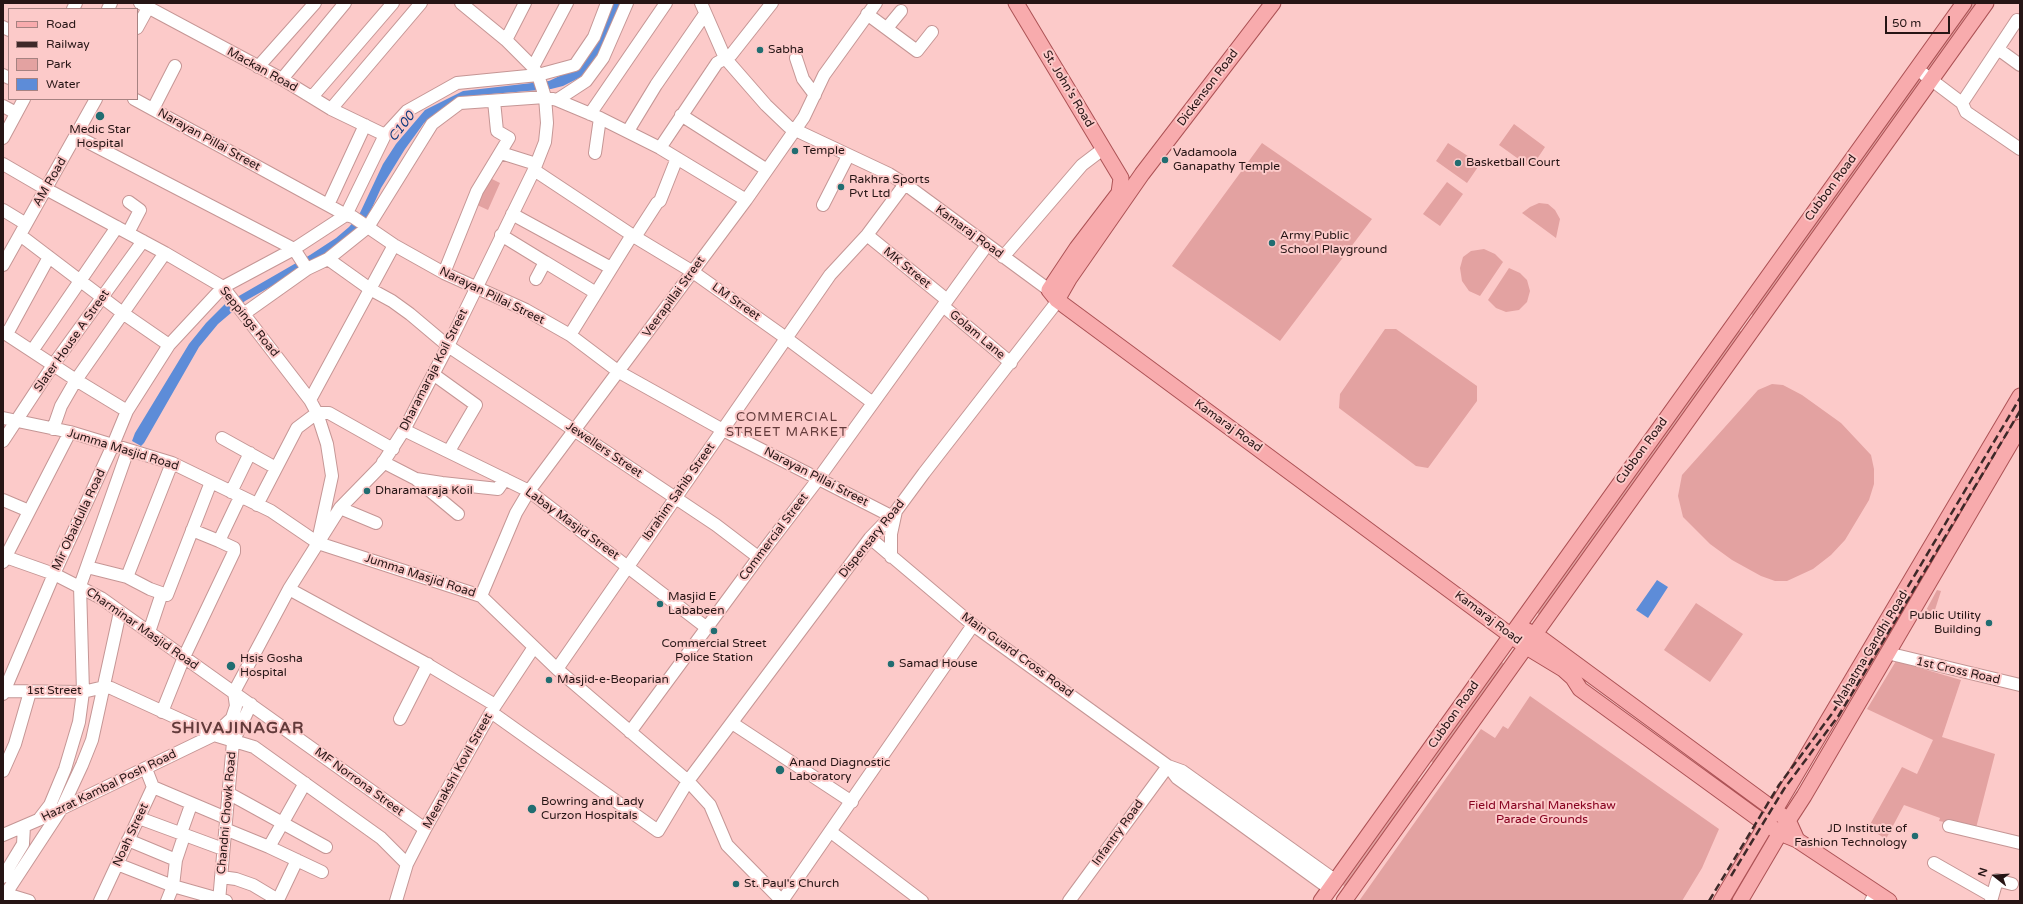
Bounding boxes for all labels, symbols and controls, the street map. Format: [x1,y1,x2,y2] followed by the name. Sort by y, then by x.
[8,8,138,100] legend
[1887,8,1952,34] scale bar
[1892,16,1921,30] text: 50 m
[46,17,76,31] text: Road
[46,37,90,51] text: Railway
[768,43,804,57] place label: Sabha
[224,45,300,95] street label: Mackan Road
[755,45,765,55] marker: Sabha
[1174,47,1242,129] street label: Dickenson Road
[1039,48,1097,130] street label: St. John's Road
[46,57,72,71] text: Park
[46,77,80,91] text: Water
[155,106,263,174] street label: Narayan Pillai Street
[386,109,418,145] water label: C100
[94,110,106,122] marker: Medic Star Hospital
[69,123,131,151] place label: Medic Star Hospital
[803,144,845,158] place label: Temple
[790,146,800,156] marker: Temple
[1173,146,1280,174] place label: Vadamoola Ganapathy Temple
[1802,152,1860,224] street label: Cubbon Road
[30,155,70,209] street label: AM Road
[1160,155,1170,165] marker: Vadamoola Ganapathy Temple
[1466,156,1560,170] place label: Basketball Court
[1453,158,1463,168] marker: Basketball Court
[849,173,930,201] place label: Rakhra Sports Pvt Ltd
[836,182,846,192] marker: Rakhra Sports Pvt Ltd
[932,203,1006,261] street label: Kamaraj Road
[1280,229,1387,257] place label: Army Public School Playground
[1267,238,1277,248] marker: Army Public School Playground
[880,244,934,292] street label: MK Street
[640,254,708,340] street label: Veerapillai Street
[437,264,547,328] street label: Narayan Pillai Street
[709,280,763,324] street label: LM Street
[216,284,282,360] street label: Seppings Road
[31,287,113,395] street label: Slater House A Street
[397,307,471,433] street label: Dharamaraja Koil Street
[946,308,1008,362] street label: Golam Lane
[1191,397,1265,455] street label: Kamaraj Road
[726,410,848,441] district label: COMMERCIAL STREET MARKET
[1613,415,1671,487] street label: Cubbon Road
[563,419,645,481] street label: Jewellers Street
[66,426,180,474] street label: Jumma Masjid Road
[640,440,718,544] street label: Ibrahim Sahib Street
[761,444,871,510] street label: Narayan Pillai Street
[49,467,109,573] street label: Mir Obaidulla Road
[375,484,473,498] place label: Dharamaraja Koil
[522,485,622,563] street label: Labay Masjid Street
[362,486,372,496] marker: Dharamaraja Koil
[737,491,811,583] street label: Commercial Street
[836,497,908,581] street label: Dispensary Road
[363,551,477,601] street label: Jumma Masjid Road
[83,585,201,673] street label: Charminar Masjid Road
[1452,588,1524,648] street label: Kamaraj Road
[1831,589,1911,709] street label: Mahatma Gandhi Road
[668,590,724,618] place label: Masjid E Lababeen
[655,599,665,609] marker: Masjid E Lababeen
[1909,609,1981,637] place label: Public Utility Building
[958,610,1076,700] street label: Main Guard Cross Road
[1984,618,1994,628] marker: Public Utility Building
[709,626,719,636] marker: Commercial Street Police Station
[661,637,767,665] place label: Commercial Street Police Station
[240,652,303,680] place label: Hsis Gosha Hospital
[1915,654,2001,688] street label: 1st Cross Road
[899,657,978,671] place label: Samad House
[886,659,896,669] marker: Samad House
[225,660,237,672] marker: Hsis Gosha Hospital
[557,673,669,687] place label: Masjid-e-Beoparian
[544,675,554,685] marker: Masjid-e-Beoparian
[1426,679,1482,751] street label: Cubbon Road
[26,684,82,698] street label: 1st Street
[420,711,496,831] street label: Meenakshi Kovil Street
[172,719,304,739] district label: SHIVAJINAGAR
[312,745,406,819] street label: MF Norrona Street
[39,747,179,825] street label: Hazrat Kambal Posh Road
[214,751,240,875] street label: Chandni Chowk Road
[789,756,890,784] place label: Anand Diagnostic Laboratory
[774,764,786,776] marker: Anand Diagnostic Laboratory
[541,795,644,823] place label: Bowring and Lady Curzon Hospitals
[1089,797,1147,869] street label: Infantry Road
[1468,799,1616,827] park label: Field Marshal Manekshaw Parade Grounds
[110,801,152,869] street label: Noah Street
[526,803,538,815] marker: Bowring and Lady Curzon Hospitals
[1794,822,1907,850] place label: JD Institute of Fashion Technology
[1910,831,1920,841] marker: JD Institute of Fashion Technology
[1975,856,2015,896] north arrow
[1976,866,1991,878] text: N
[744,877,839,891] place label: St. Paul's Church
[731,879,741,889] marker: St. Paul's Church

